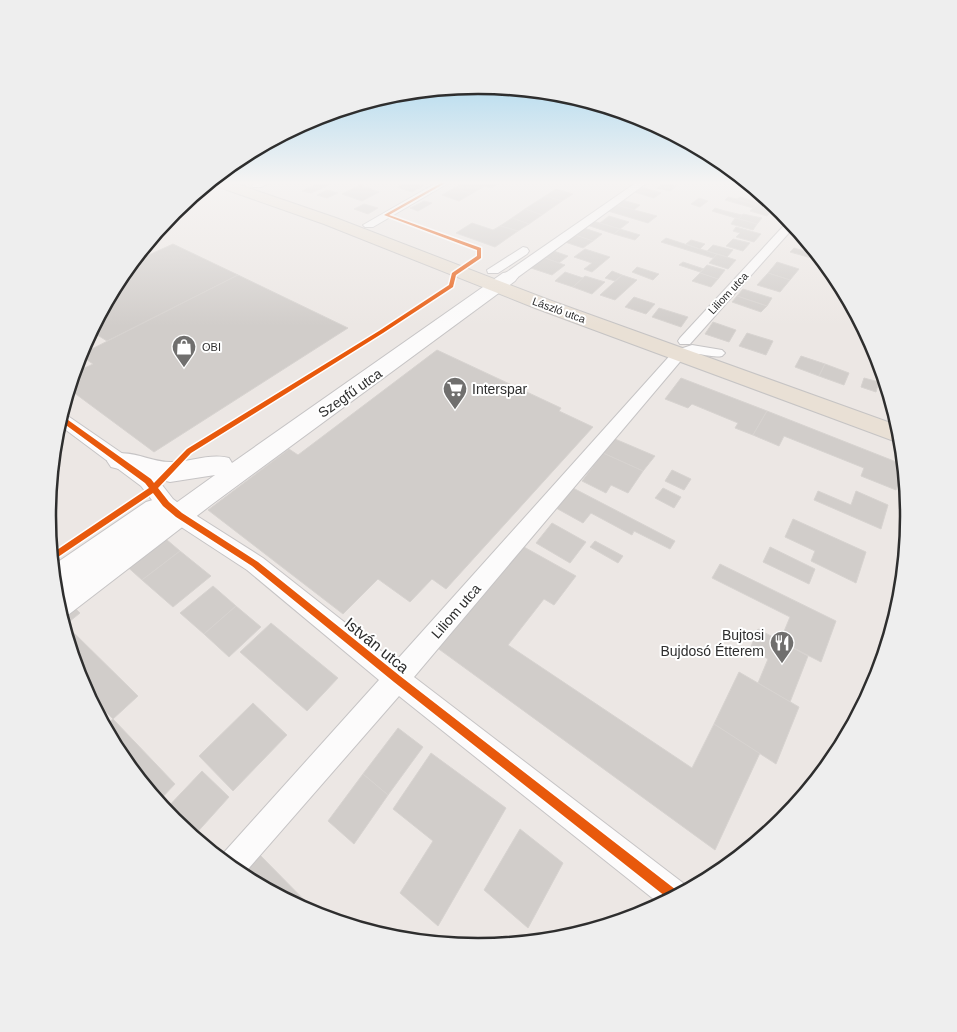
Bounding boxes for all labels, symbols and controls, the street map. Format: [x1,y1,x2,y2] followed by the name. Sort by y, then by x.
[706,269,751,316] street label: Liliom utca
[531,295,588,325] street label: László utca
[171,334,197,368] shop icon: OBI
[202,341,221,353] place label: OBI
[315,365,385,421] street label: Szegfű utca
[442,376,468,410] supermarket icon: Interspar
[472,381,528,397] place label: Interspar
[428,580,484,642] street label: Liliom utca
[341,614,412,676] street label: István utca
[661,627,764,659] place label: Bujtosi Bujdosó Étterem
[769,630,795,664] restaurant icon: Bujtosi Bujdosó Étterem

